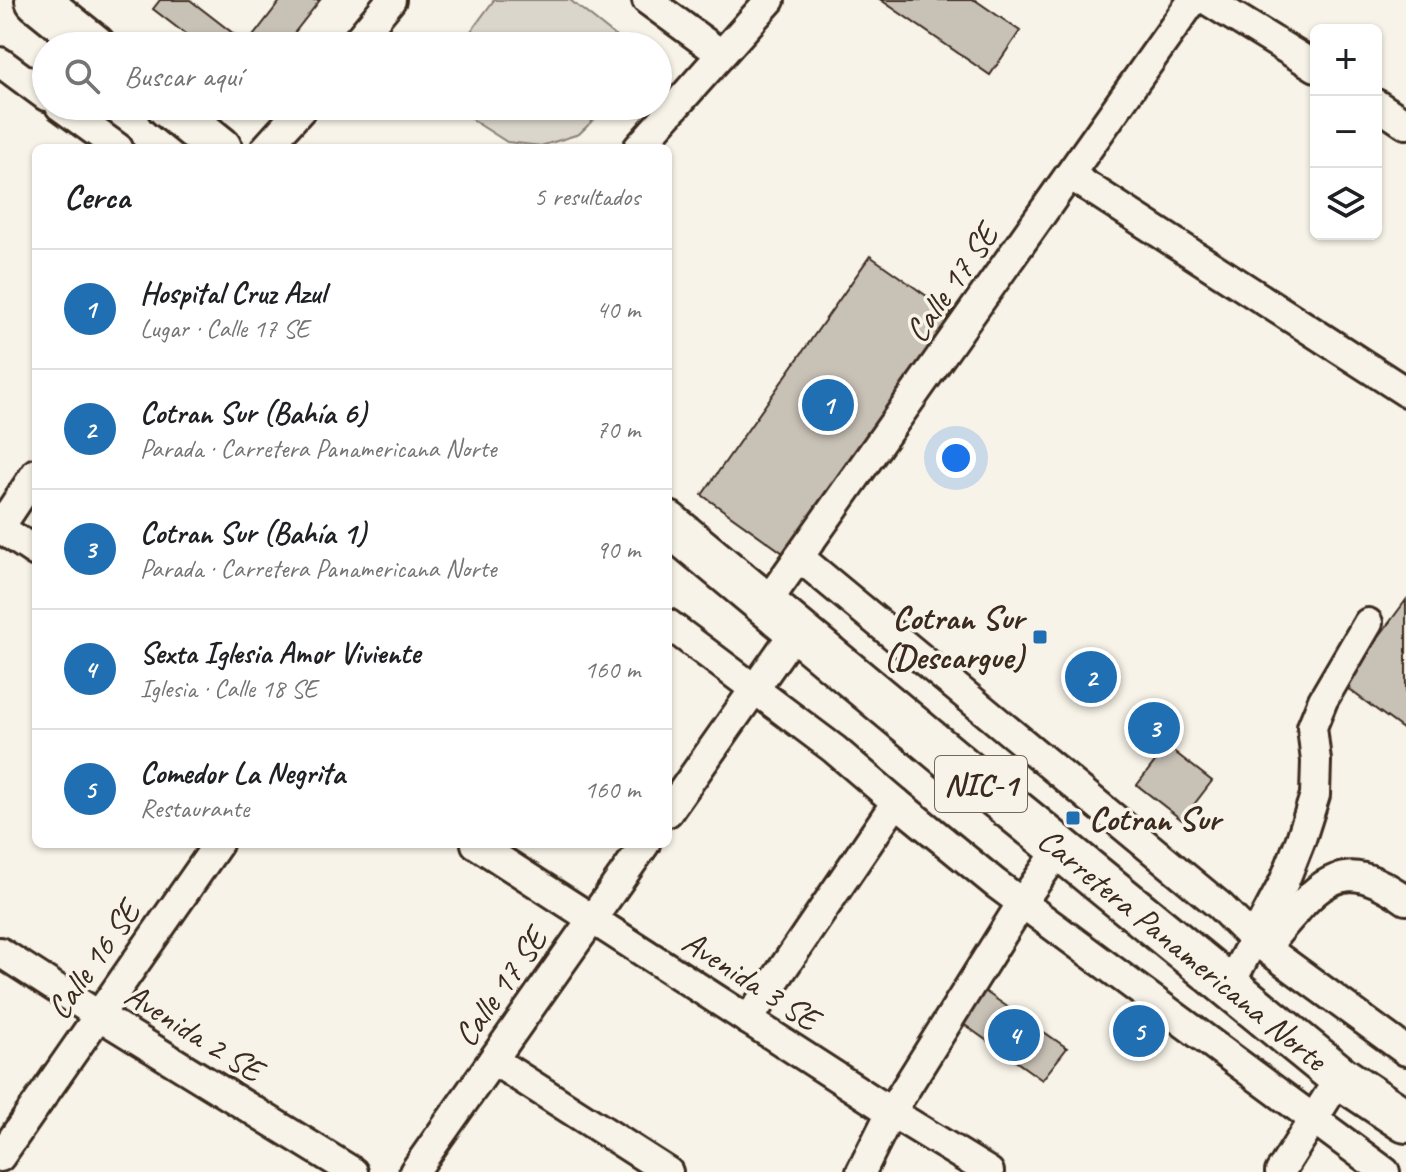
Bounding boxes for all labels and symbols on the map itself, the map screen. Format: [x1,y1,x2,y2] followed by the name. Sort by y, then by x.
[895,212,1010,350] street label: Calle 17 SE
[802,375,854,435] pin: 1
[936,438,976,478] your location
[883,596,1028,678] place label: Cotran Sur (Descargue)
[1031,628,1049,646] marker: Cotran Sur (Descargue)
[1065,647,1117,707] pin: 2
[1128,698,1180,758] pin: 3
[935,756,1027,812] road number: NIC-1
[1089,797,1224,840] place label: Cotran Sur
[1064,809,1082,827] marker: Cotran Sur
[1030,818,1338,1081] street label: Carretera Panamericana Norte
[37,889,152,1027] street label: Calle 16 SE
[444,916,559,1054] street label: Calle 17 SE
[675,920,831,1042] street label: Avenida 3 SE
[117,973,274,1093] street label: Avenida 2 SE
[1113,1001,1165,1061] pin: 5
[988,1005,1040,1065] pin: 4

